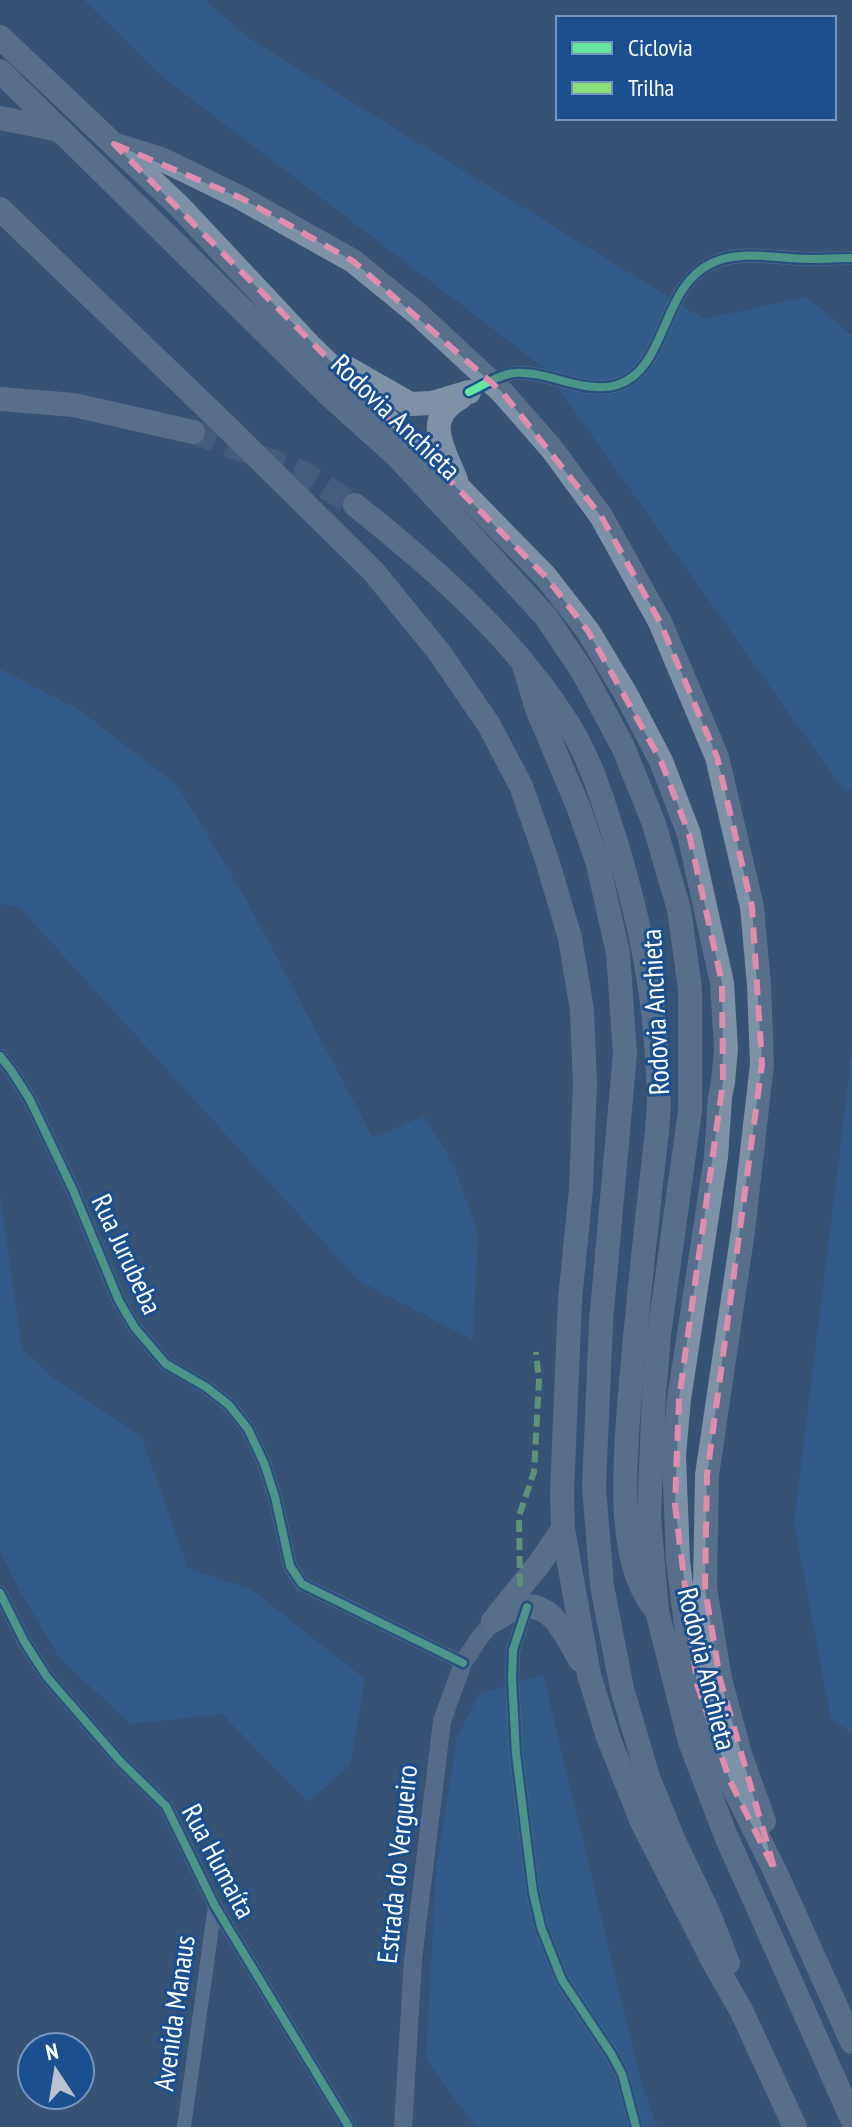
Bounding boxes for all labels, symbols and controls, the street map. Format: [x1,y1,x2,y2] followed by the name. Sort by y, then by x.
[556,16,836,120] legend
[628,32,693,63] text: Ciclovia
[628,72,674,103] text: Trilha
[324,346,469,488] street label: Rodovia Anchieta
[632,928,677,1096] street label: Rodovia Anchieta
[84,1188,171,1320] street label: Rua Jurubeba
[669,1584,746,1754] street label: Rodovia Anchieta
[368,1763,425,1965] street label: Estrada do Vergueiro
[174,1797,265,1924] street label: Rua Humaíta
[144,1933,203,2093] street label: Avenida Manaus
[16,2031,96,2111] north arrow
[43,2037,61,2066] text: N

